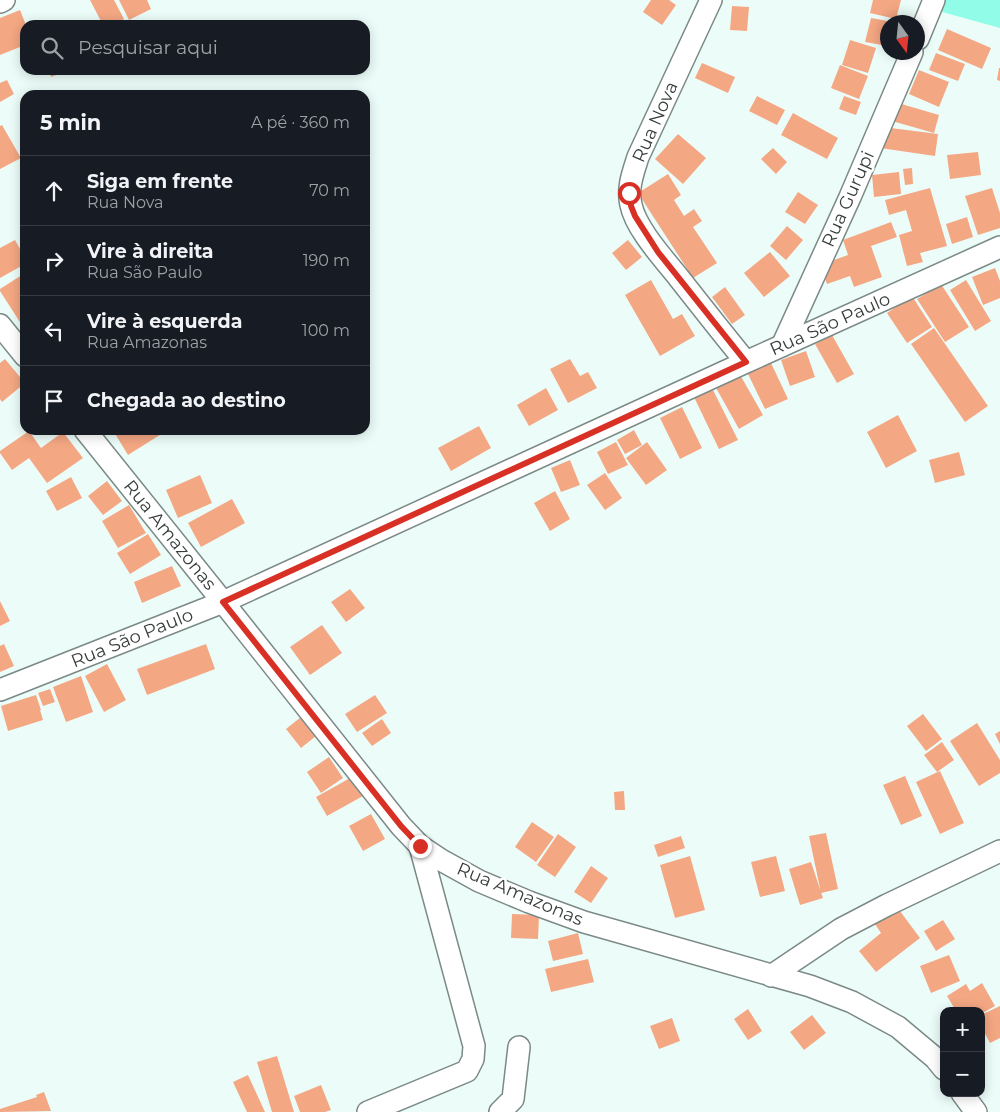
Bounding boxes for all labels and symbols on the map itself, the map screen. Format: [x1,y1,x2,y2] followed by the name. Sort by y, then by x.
[880,15,925,60] north arrow
[627,78,683,166] street label: Rua Nova
[817,148,879,250] street label: Rua Gurupi
[618,182,641,205] route start
[766,288,894,360] street label: Rua São Paulo
[119,476,221,595] street label: Rua Amazonas
[68,604,196,672] street label: Rua São Paulo
[409,835,432,858] route end
[454,858,587,931] street label: Rua Amazonas

